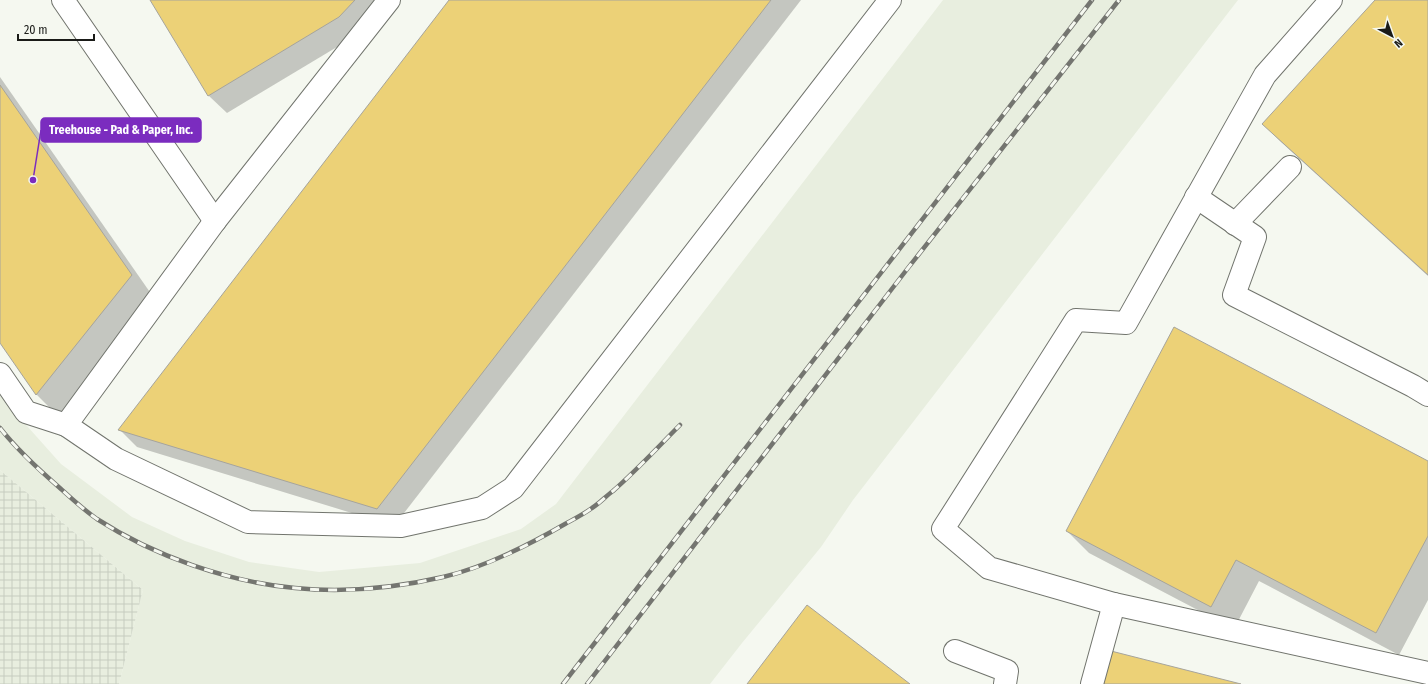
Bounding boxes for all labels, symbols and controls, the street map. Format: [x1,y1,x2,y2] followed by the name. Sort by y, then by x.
[18,16,94,42] scale bar
[1372,16,1412,56] north arrow
[24,23,48,37] text: 20 m
[1391,36,1405,50] text: N
[41,118,201,142] callout: Treehouse - Pad & Paper, Inc.
[49,123,193,137] text: Treehouse - Pad & Paper, Inc.

